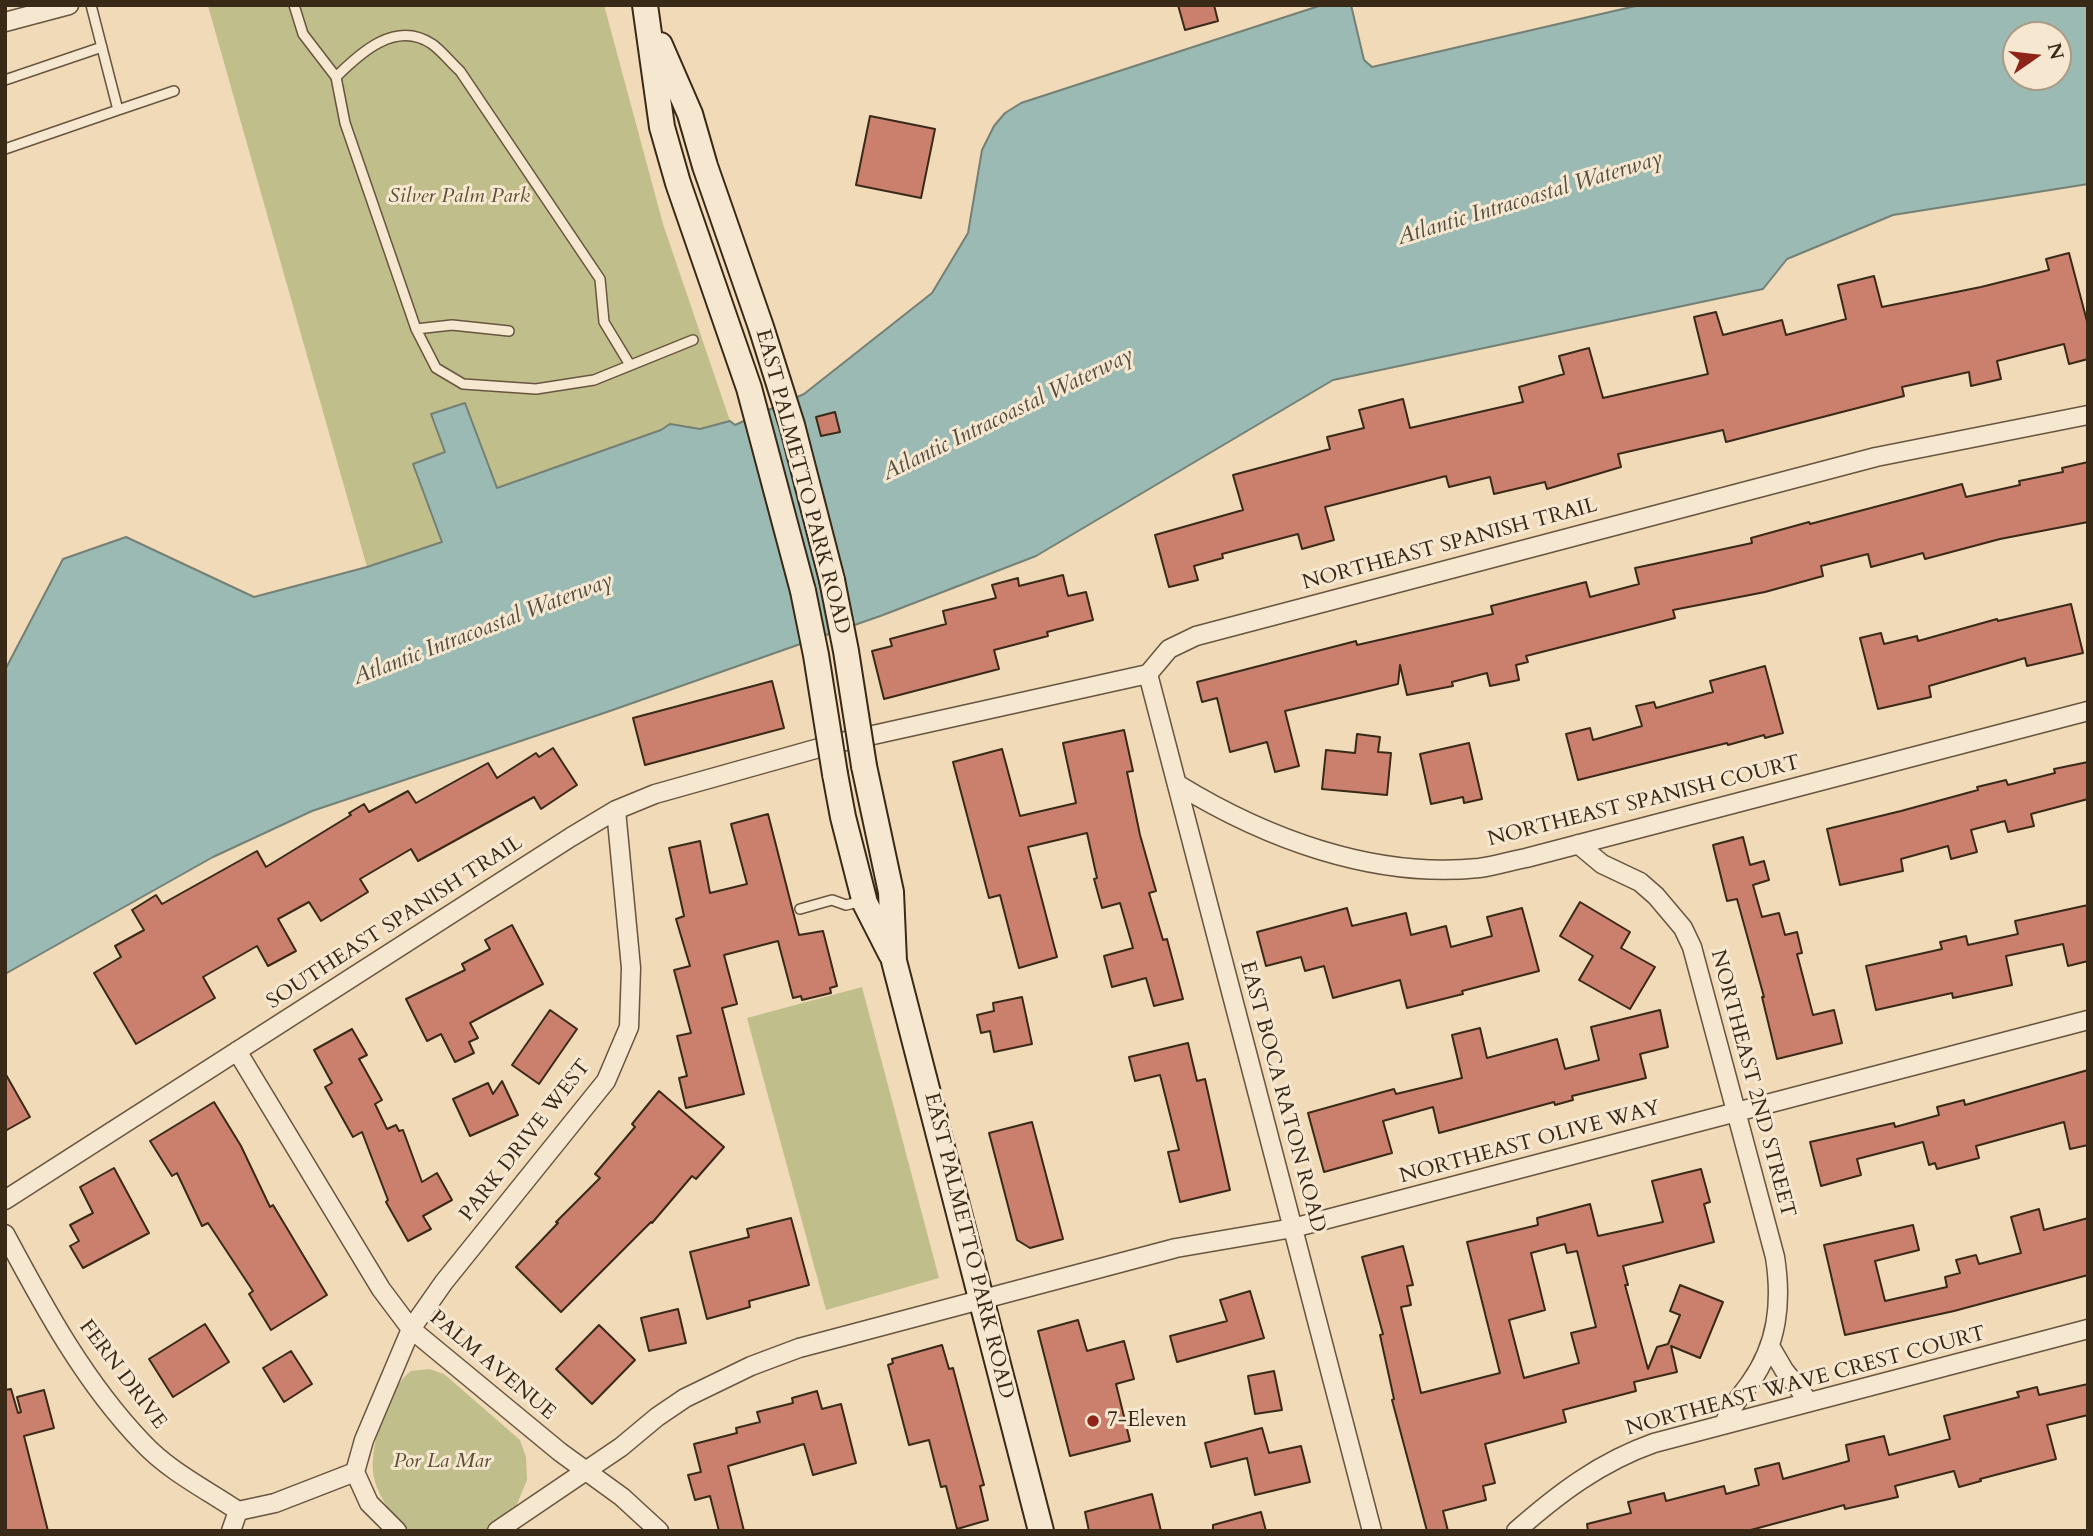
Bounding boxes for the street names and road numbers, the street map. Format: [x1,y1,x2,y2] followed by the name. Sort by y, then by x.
[749,327,855,637] street label: EAST PALMETTO PARK ROAD
[1300,493,1600,597] street label: NORTHEAST SPANISH TRAIL
[1485,751,1803,853] street label: NORTHEAST SPANISH COURT
[262,831,528,1015] street label: SOUTHEAST SPANISH TRAIL
[1704,947,1800,1221] street label: NORTHEAST 2ND STREET
[1234,959,1330,1235] street label: EAST BOCA RATON ROAD
[455,1055,597,1227] street label: PARK DRIVE WEST
[918,1090,1018,1402] street label: EAST PALMETTO PARK ROAD
[1397,1096,1663,1190] street label: NORTHEAST OLIVE WAY
[424,1306,560,1426] street label: PALM AVENUE
[73,1315,171,1435] street label: FERN DRIVE
[1623,1322,1989,1442] street label: NORTHEAST WAVE CREST COURT

